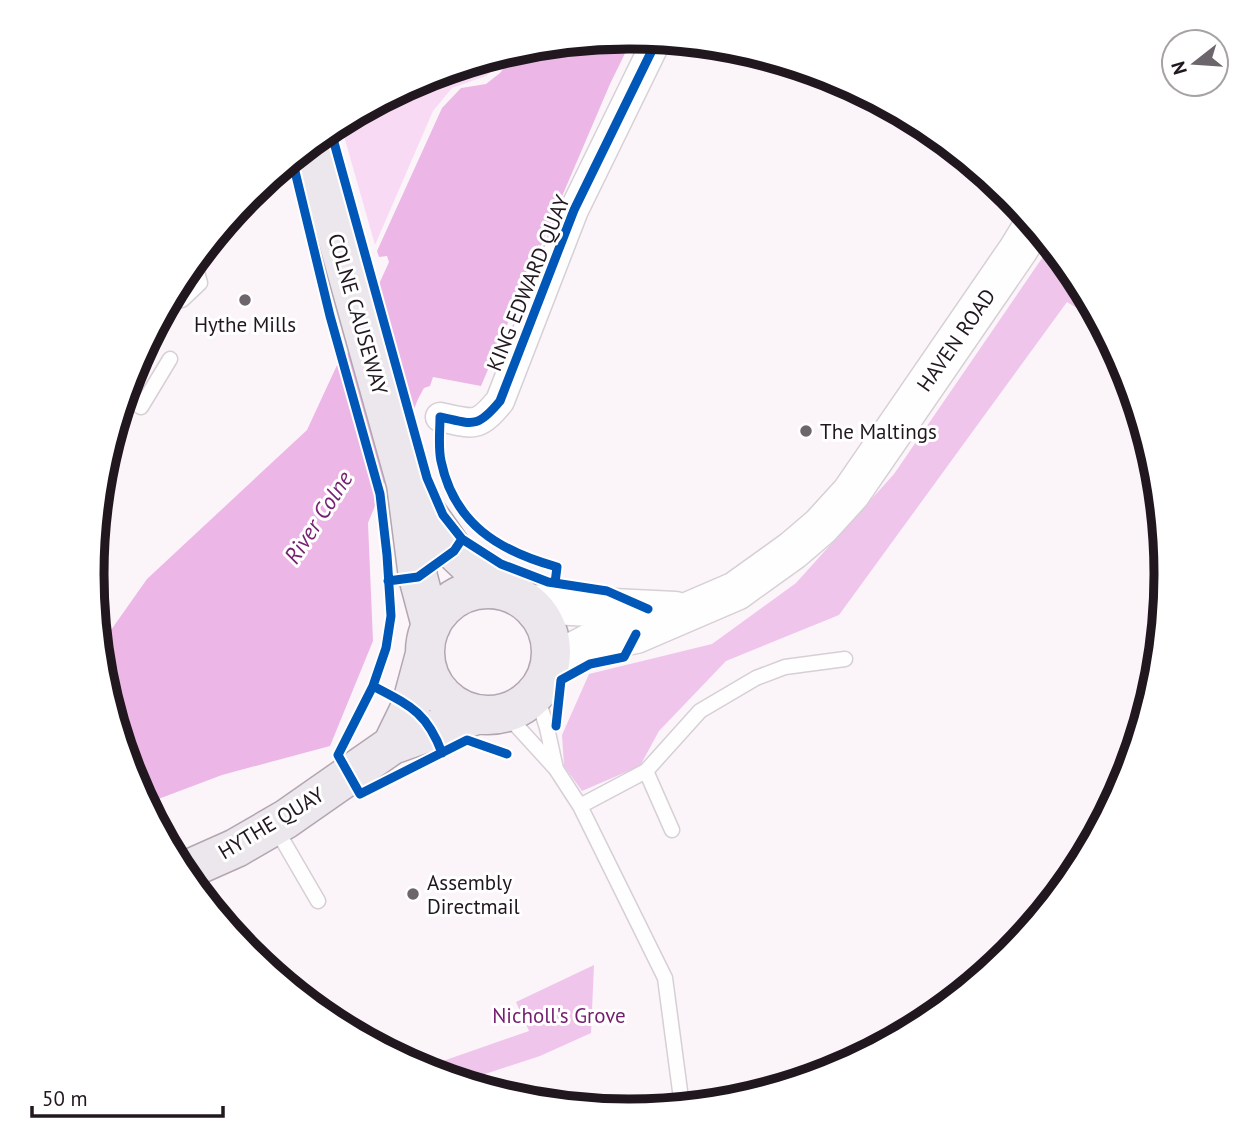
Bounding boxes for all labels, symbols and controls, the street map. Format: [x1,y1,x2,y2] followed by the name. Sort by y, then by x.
[1160,28,1230,98] north arrow
[1165,58,1192,77] text: N
[480,191,576,375] street label: KING EDWARD QUAY
[322,230,394,398] street label: COLNE CAUSEWAY
[911,283,1001,397] street label: HAVEN ROAD
[237,292,253,308] marker: Hythe Mills
[194,311,296,338] place label: Hythe Mills
[820,418,937,445] place label: The Maltings
[798,423,814,439] marker: The Maltings
[277,465,359,569] water label: River Colne
[213,781,329,865] street label: HYTHE QUAY
[427,869,520,920] place label: Assembly Directmail
[405,886,421,902] marker: Assembly Directmail
[492,1002,626,1029] park label: Nicholl's Grove
[32,1074,222,1118] scale bar
[42,1085,88,1112] text: 50 m

